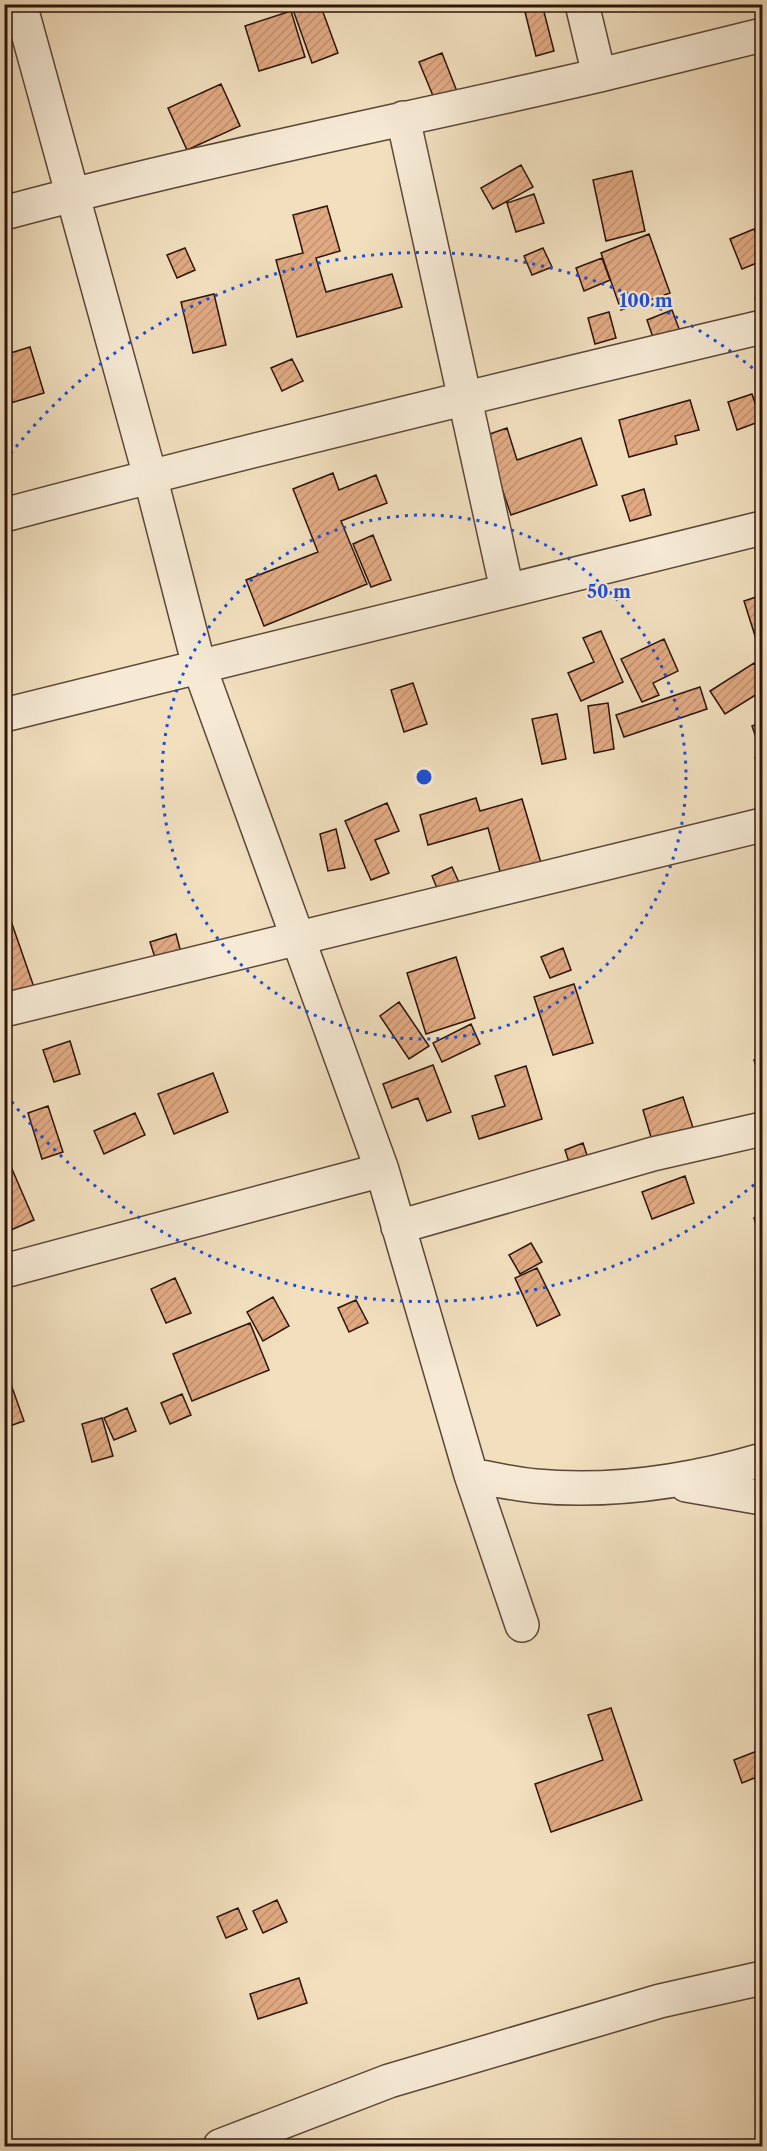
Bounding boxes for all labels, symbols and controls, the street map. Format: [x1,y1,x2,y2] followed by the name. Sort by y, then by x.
[619,290,673,312] text: 100 m
[587,581,631,603] text: 50 m
[414,767,434,787] centre of rings

